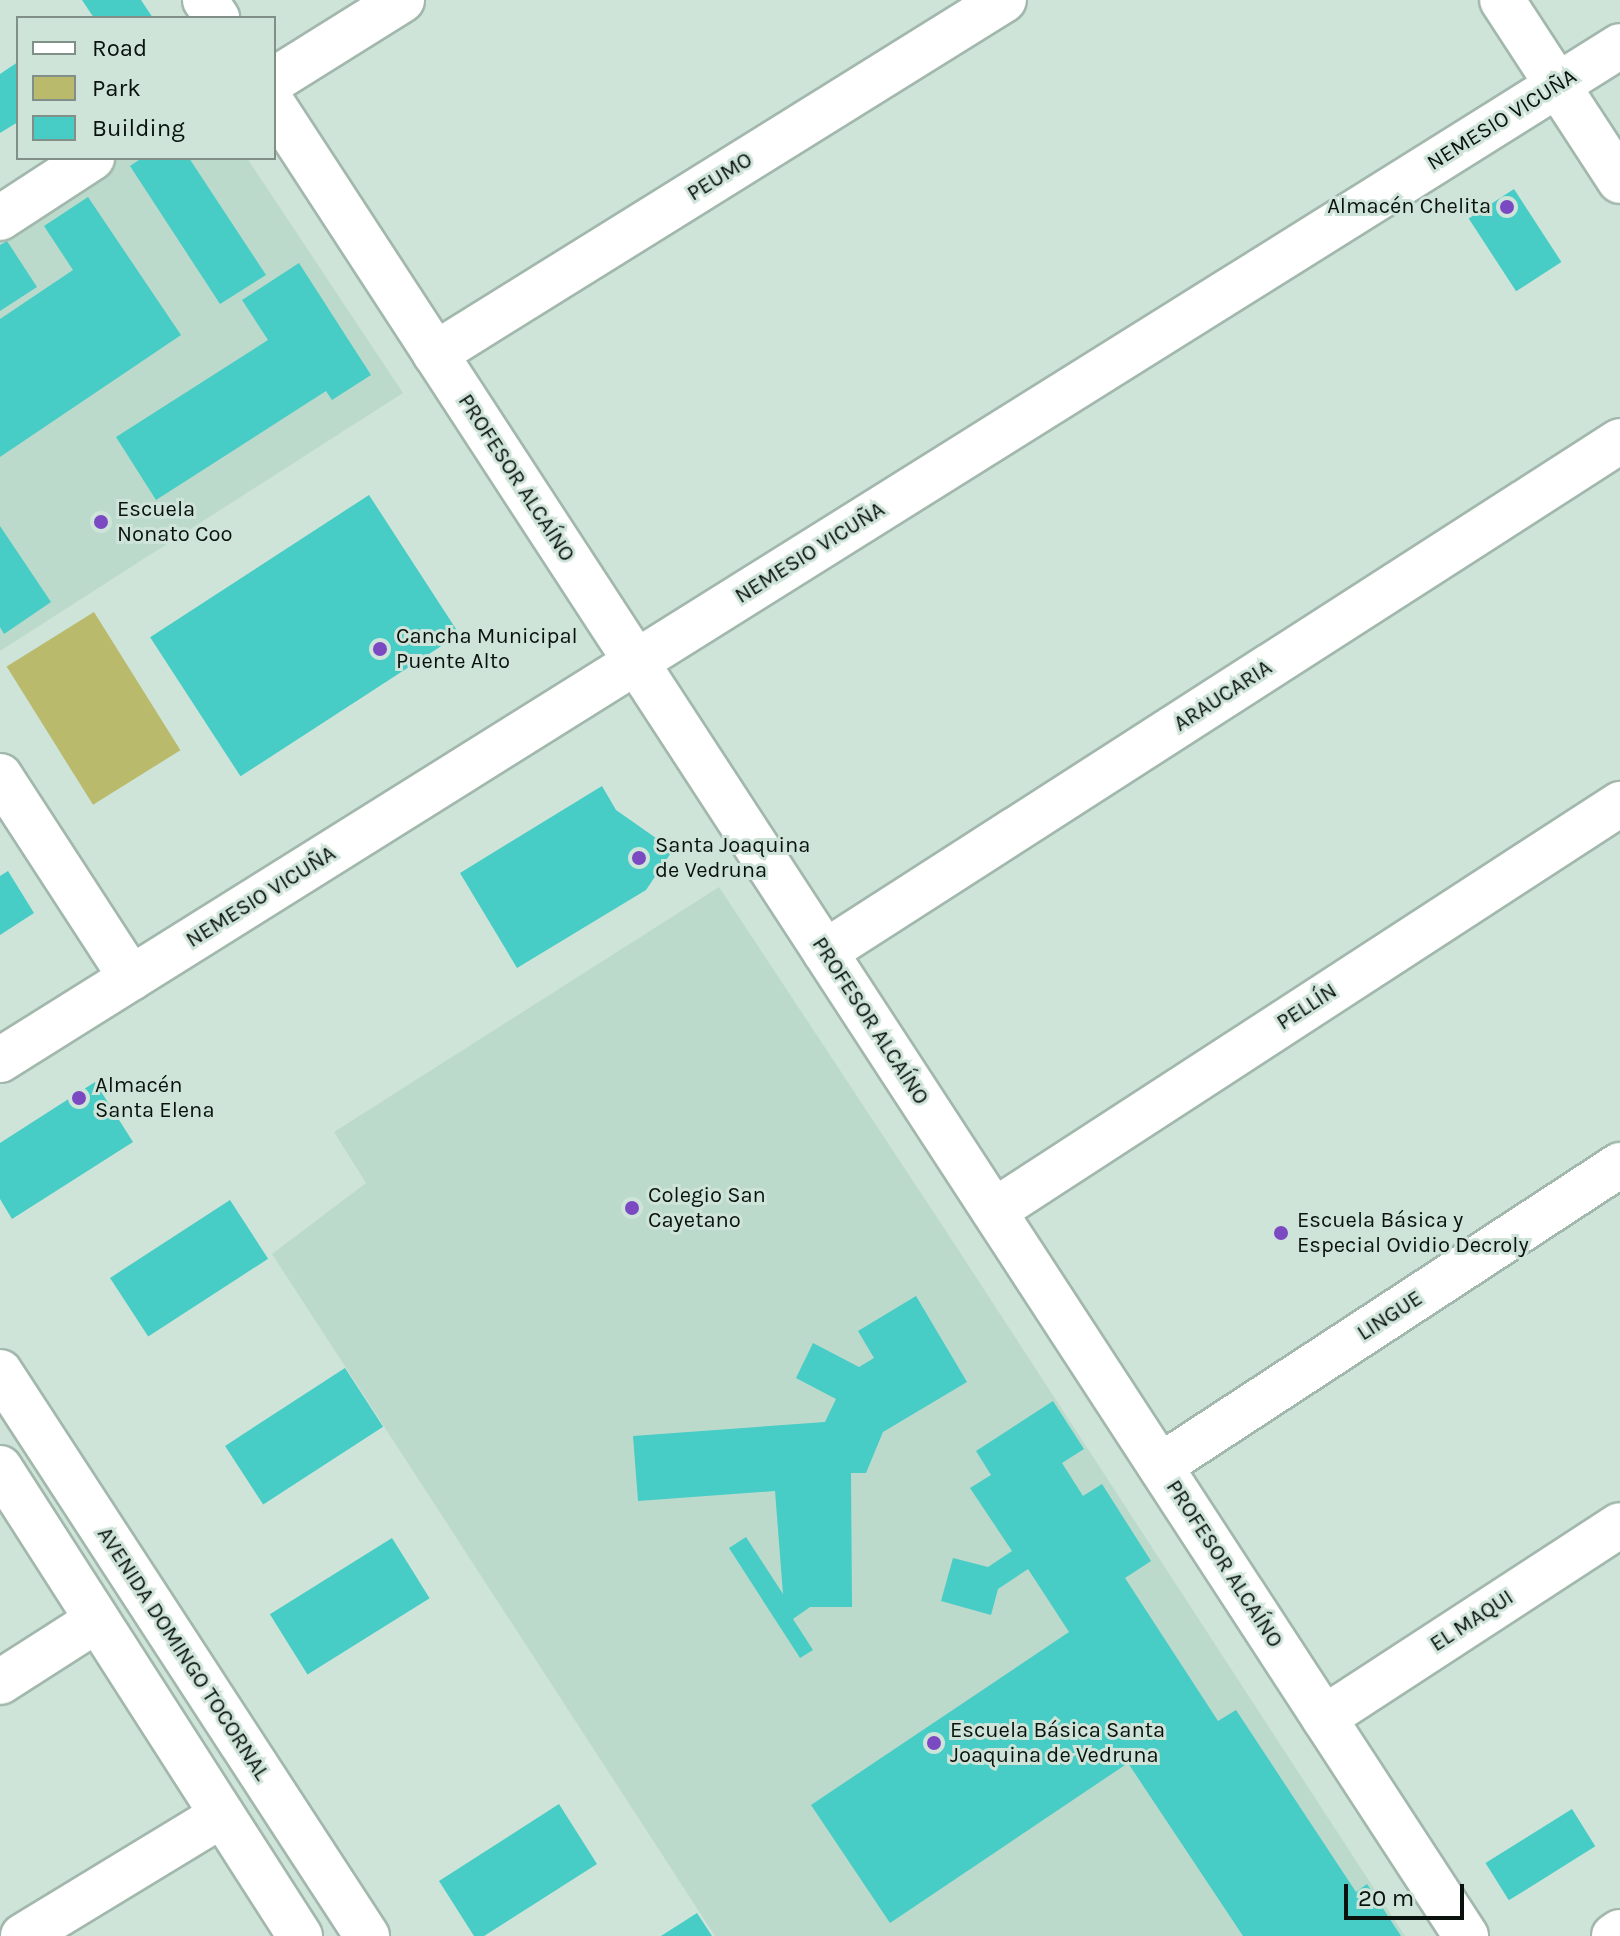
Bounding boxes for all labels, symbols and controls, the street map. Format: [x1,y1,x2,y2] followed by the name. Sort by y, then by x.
[16,16,276,160] legend
[92,34,147,62] text: Road
[1422,63,1582,177] street label: NEMESIO VICUÑA
[92,74,141,102] text: Park
[92,114,185,142] text: Building
[683,147,757,207] street label: PEUMO
[1327,194,1491,220] place label: Almacén Chelita
[1498,198,1516,216] marker: Almacén Chelita
[452,389,580,567] street label: PROFESOR ALCAÍNO
[117,496,233,548] place label: Escuela Nonato Coo
[730,496,890,610] street label: NEMESIO VICUÑA
[92,513,110,531] marker: Escuela Nonato Coo
[396,623,578,674] place label: Cancha Municipal Puente Alto
[371,640,389,658] marker: Cancha Municipal Puente Alto
[1169,655,1277,737] street label: ARAUCARIA
[655,832,810,884] place label: Santa Joaquina de Vedruna
[181,840,341,954] street label: NEMESIO VICUÑA
[630,849,648,867] marker: Santa Joaquina de Vedruna
[806,932,934,1110] street label: PROFESOR ALCAÍNO
[1272,978,1342,1036] street label: PELLÍN
[95,1072,215,1124] place label: Almacén Santa Elena
[70,1089,88,1107] marker: Almacén Santa Elena
[648,1182,766,1234] place label: Colegio San Cayetano
[623,1199,641,1217] marker: Colegio San Cayetano
[1297,1207,1529,1258] place label: Escuela Básica y Especial Ovidio Decroly
[1272,1224,1290,1242] marker: Escuela Básica y Especial Ovidio Decroly
[1352,1285,1428,1347] street label: LINGUE
[1160,1475,1288,1653] street label: PROFESOR ALCAÍNO
[91,1522,275,1786] street label: AVENIDA DOMINGO TOCORNAL
[1425,1584,1519,1658] street label: EL MAQUI
[950,1717,1165,1768] place label: Escuela Básica Santa Joaquina de Vedruna
[925,1734,943,1752] marker: Escuela Básica Santa Joaquina de Vedruna
[1348,1868,1468,1918] scale bar
[1358,1884,1414,1912] text: 20 m

